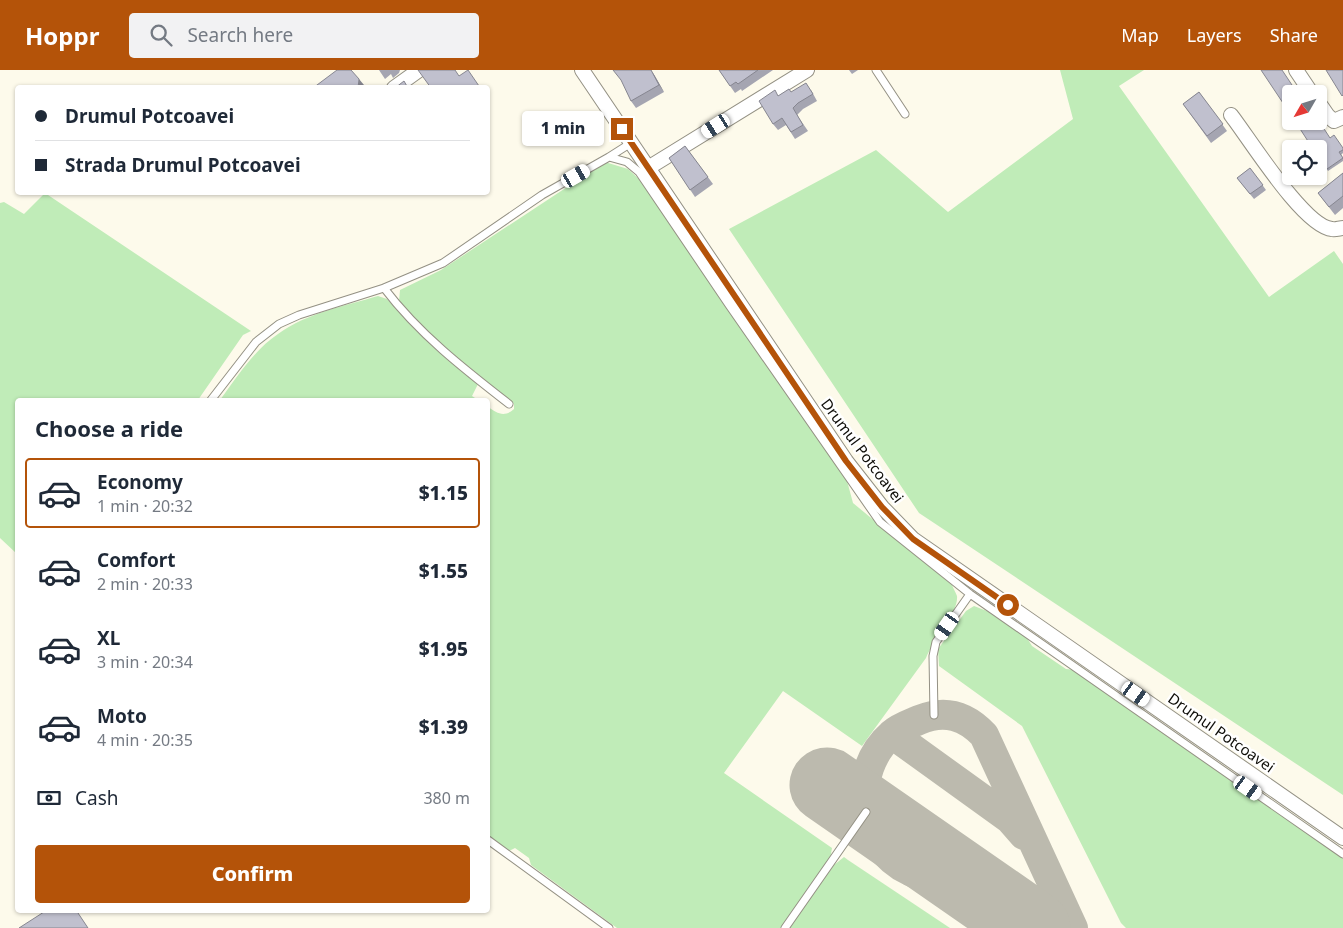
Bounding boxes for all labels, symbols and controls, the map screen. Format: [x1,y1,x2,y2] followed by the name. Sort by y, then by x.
[129,13,479,58] search box
[25,19,99,52] text: Hoppr
[147,21,175,49] icon: search
[187,22,293,48] text: Search here
[1121,23,1159,47] text: Map
[1187,23,1242,47] text: Layers
[1270,23,1318,47] text: Share
[1282,85,1328,130] north arrow
[1282,85,1327,185] map controls
[65,103,234,129] text: Drumul Potcoavei
[522,112,604,146] callout: 1 min
[699,112,732,140] car
[541,117,585,139] text: 1 min
[611,118,633,140] route end
[1282,140,1327,185] button: locate
[65,152,301,178] text: Strada Drumul Potcoavei
[559,162,592,190] car
[817,394,909,507] street label: Drumul Potcoavei
[35,413,183,443] text: Choose a ride
[97,469,183,495] text: Economy
[37,471,82,516] icon: car
[419,480,468,506] text: $1.15
[97,495,193,517] text: 1 min · 20:32
[97,547,176,573] text: Comfort
[37,549,82,594] icon: car
[419,558,468,584] text: $1.55
[97,573,193,595] text: 2 min · 20:33
[997,594,1019,616] route start
[932,609,961,643] car
[97,625,120,651] text: XL
[37,627,82,672] icon: car
[419,636,468,662] text: $1.95
[97,651,193,673] text: 3 min · 20:34
[1119,679,1152,709] car
[1164,688,1279,776] street label: Drumul Potcoavei
[97,703,147,729] text: Moto
[37,705,82,750] icon: car
[419,714,468,740] text: $1.39
[97,729,193,751] text: 4 min · 20:35
[1231,773,1264,803] car
[35,784,63,812] icon: cash
[75,785,119,811] text: Cash
[423,787,470,809] text: 380 m
[35,845,470,903] button: Confirm

